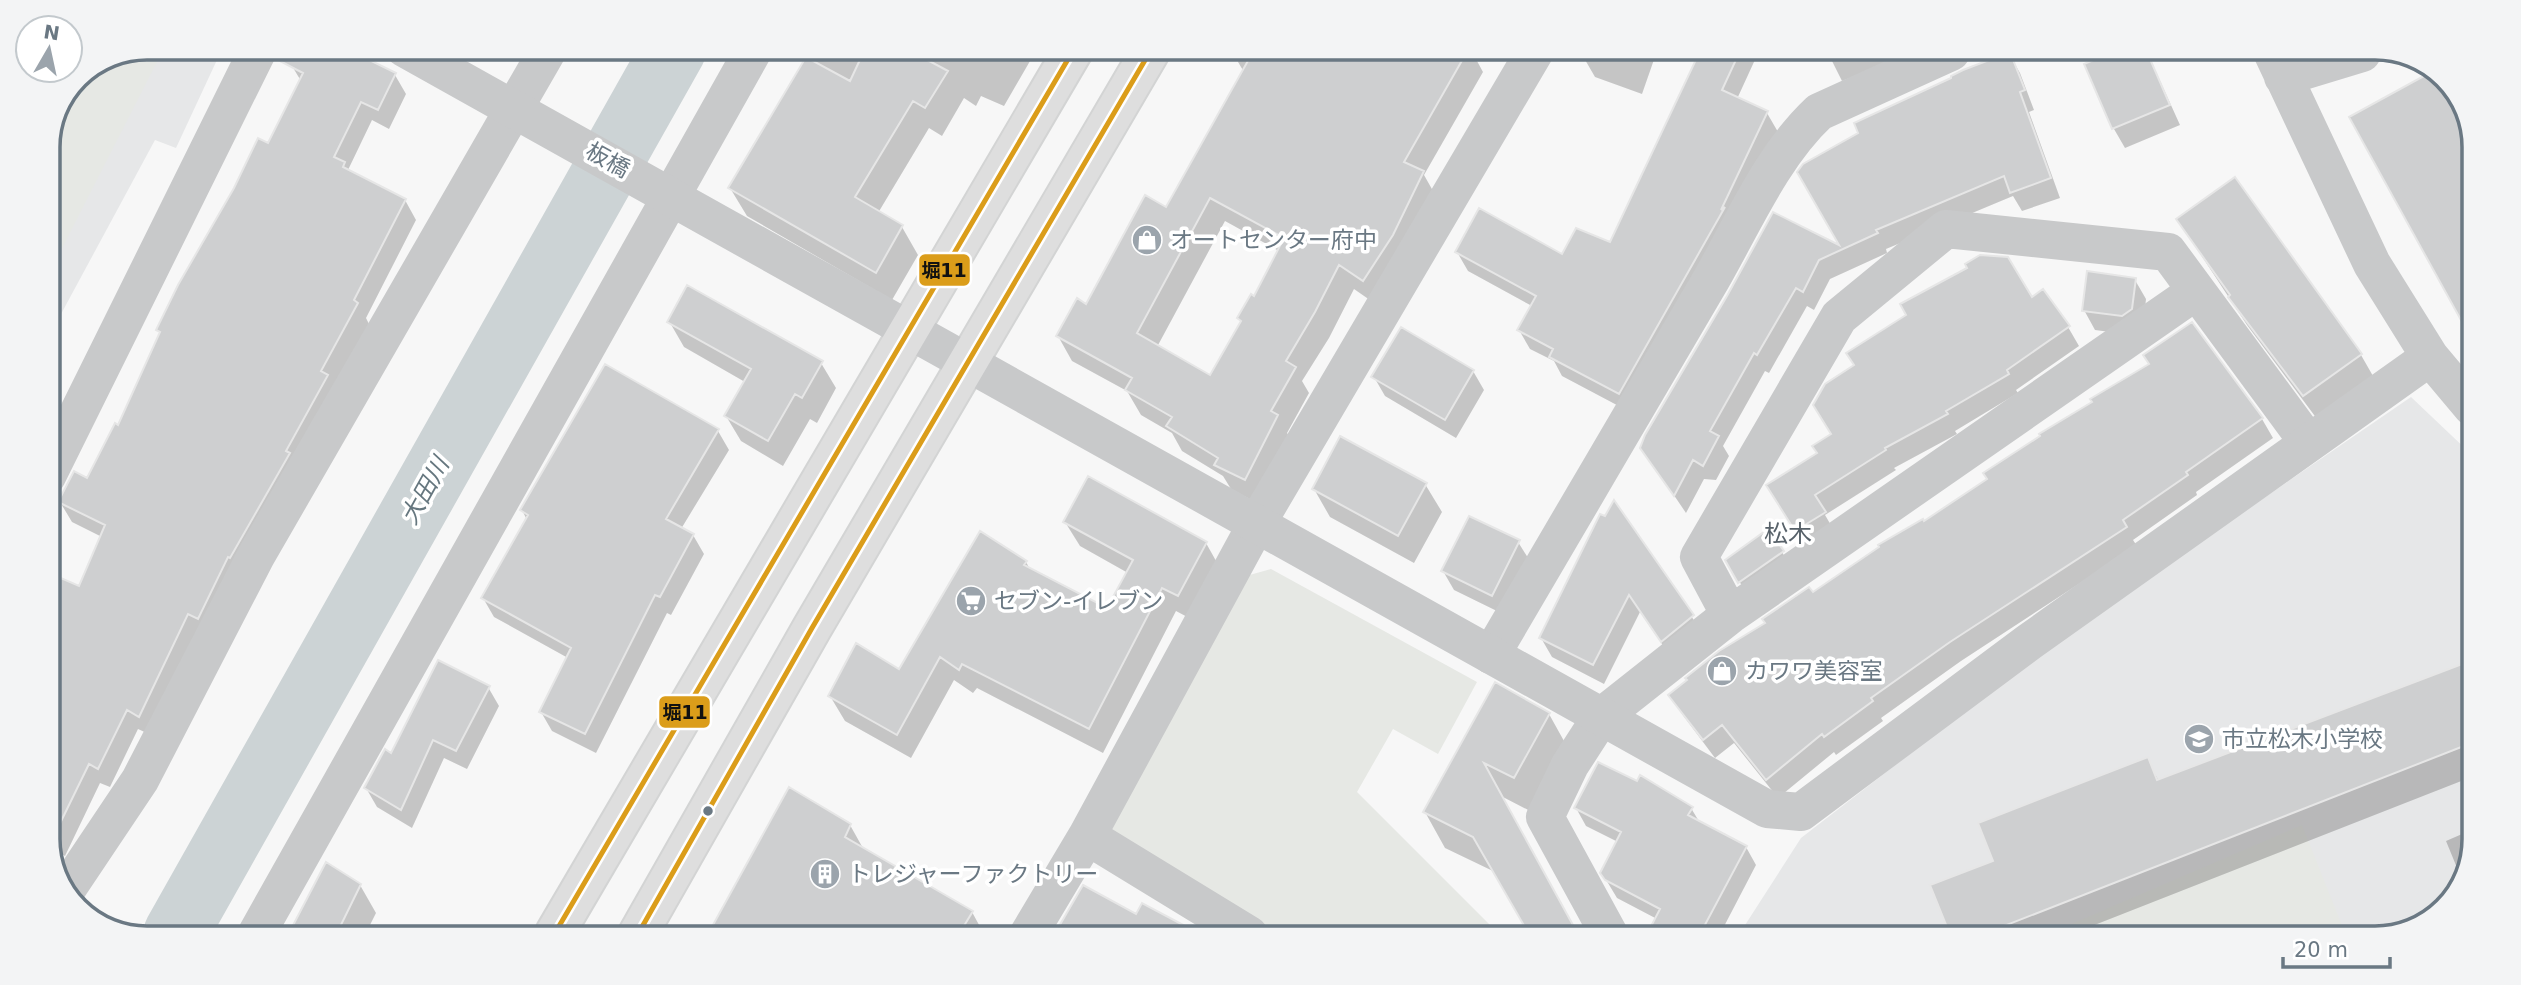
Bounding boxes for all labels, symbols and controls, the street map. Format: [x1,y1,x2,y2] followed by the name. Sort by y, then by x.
[14,14,84,84] north arrow
[42,20,61,44] text: N
[582,137,634,183] street label: 板橋
[1130,223,1164,257] shop icon: オートセンター府中
[1170,227,1377,253] place label: オートセンター府中
[918,253,971,287] line badge: 堀11
[921,259,967,281] text: 堀11
[395,450,456,529] water label: 大田川
[1764,520,1812,548] district label: 松木
[954,584,988,618] supermarket icon: セブン-イレブン
[994,588,1163,614] place label: セブン-イレブン
[1705,654,1739,688] shop icon: カワワ美容室
[1745,658,1883,684] place label: カワワ美容室
[658,695,711,729] line badge: 堀11
[662,701,708,723] text: 堀11
[2182,722,2216,756] school or university icon: 市立松木小学校
[2222,726,2383,752] place label: 市立松木小学校
[701,804,715,818] unlabelled marker
[808,857,842,891] building icon: トレジャーファクトリー
[848,861,1098,887] place label: トレジャーファクトリー
[2283,926,2390,970] scale bar
[2294,938,2348,962] text: 20 m

